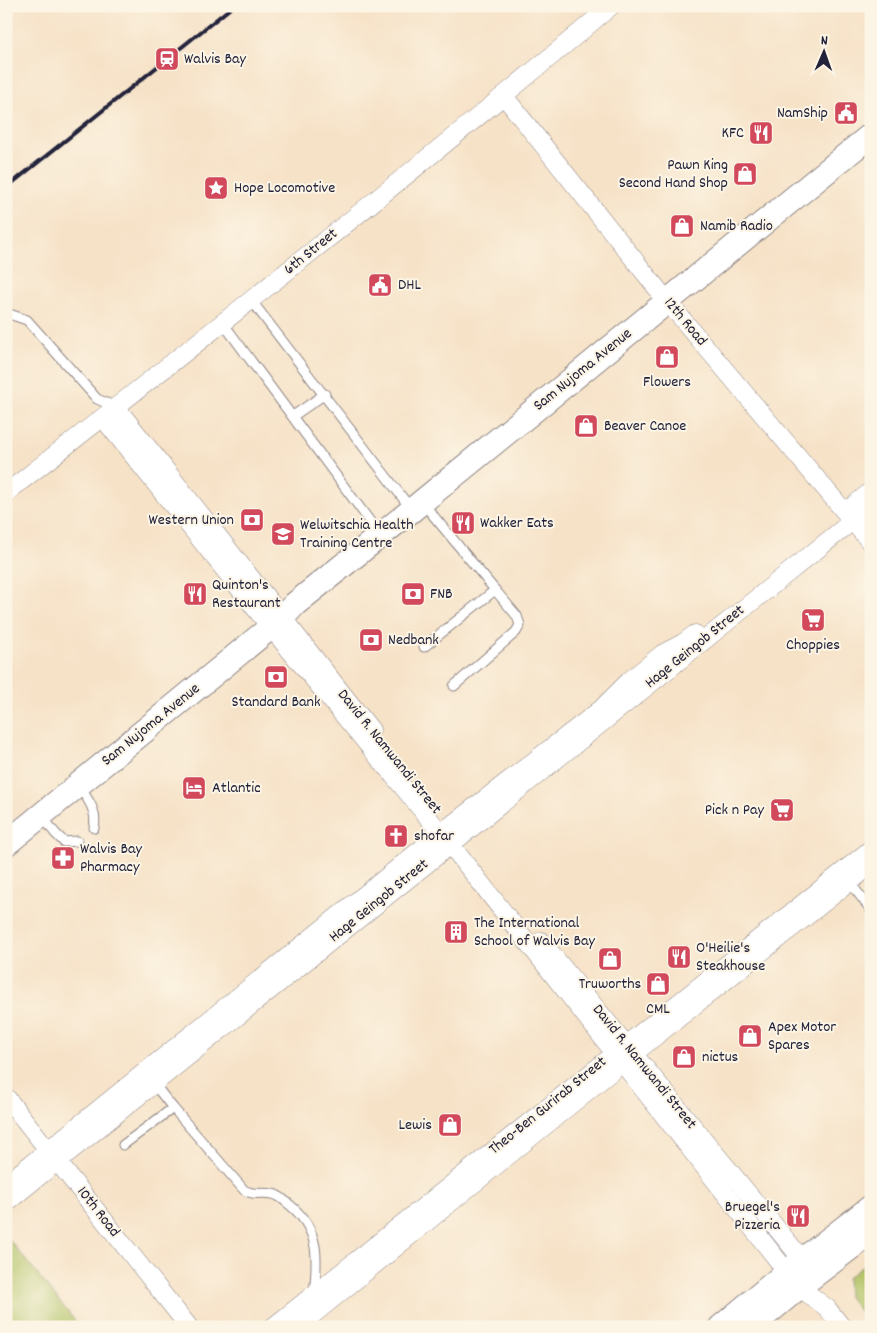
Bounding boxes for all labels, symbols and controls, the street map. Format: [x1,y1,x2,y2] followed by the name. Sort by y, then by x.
[800,28,850,78] north arrow
[821,31,828,51] text: N
[154,46,180,72] station icon: Walvis Bay
[184,48,247,71] place label: Walvis Bay
[833,100,859,126] public building icon: NamShip
[777,102,828,125] place label: NamShip
[748,120,774,146] restaurant icon: KFC
[722,122,744,145] place label: KFC
[619,154,728,195] place label: Pawn King Second Hand Shop
[732,161,758,187] shop icon: Pawn King Second Hand Shop
[203,175,229,201] place icon: Hope Locomotive
[234,177,335,200] place label: Hope Locomotive
[669,213,695,239] shop icon: Namib Radio
[700,215,773,238] place label: Namib Radio
[279,223,343,281] street label: 6th Street
[367,272,393,298] public building icon: DHL
[398,274,421,297] place label: DHL
[658,293,712,351] street label: 12th Road
[529,323,637,417] street label: Sam Nujoma Avenue
[654,344,680,370] shop icon: Flowers
[643,371,691,394] place label: Flowers
[573,413,599,439] shop icon: Beaver Canoe
[604,415,686,438] place label: Beaver Canoe
[239,507,265,533] bank icon: Western Union
[149,509,234,532] place label: Western Union
[450,510,476,536] restaurant icon: Wakker Eats
[480,512,554,535] place label: Wakker Eats
[300,514,414,555] place label: Welwitschia Health Training Centre
[270,521,296,547] school or university icon: Welwitschia Health Training Centre
[212,574,281,615] place label: Quinton's Restaurant
[182,581,208,607] restaurant icon: Quinton's Restaurant
[400,581,426,607] bank icon: FNB
[430,583,453,606] place label: FNB
[640,599,750,694] street label: Hage Geingob Street
[800,607,826,633] supermarket icon: Choppies
[358,627,384,653] bank icon: Nedbank
[388,629,439,652] place label: Nedbank
[786,634,840,657] place label: Choppies
[263,664,289,690] bank icon: Standard Bank
[97,678,205,772] street label: Sam Nujoma Avenue
[331,684,447,820] street label: David R. Namwandi Street
[231,691,321,714] place label: Standard Bank
[181,775,207,801] hotel icon: Atlantic
[212,777,261,800] place label: Atlantic
[769,797,795,823] supermarket icon: Pick n Pay
[705,799,765,822] place label: Pick n Pay
[383,823,409,849] church icon: shofar
[414,825,454,848] place label: shofar
[80,838,143,879] place label: Walvis Bay Pharmacy
[50,845,76,871] pharmacy icon: Walvis Bay Pharmacy
[324,853,434,948] street label: Hage Geingob Street
[474,912,596,953] place label: The International School of Walvis Bay
[443,919,469,945] building icon: The International School of Walvis Bay
[696,937,765,978] place label: O'Heilie's Steakhouse
[666,944,692,970] restaurant icon: O'Heilie's Steakhouse
[597,946,623,972] shop icon: Truworths
[645,971,671,997] shop icon: CML
[579,973,642,996] place label: Truworths
[646,998,670,1021] place label: CML
[586,999,702,1135] street label: David R. Namwandi Street
[768,1016,836,1057] place label: Apex Motor Spares
[737,1023,763,1049] shop icon: Apex Motor Spares
[671,1044,697,1070] shop icon: nictus
[702,1046,739,1069] place label: nictus
[484,1051,612,1161] street label: Theo-Ben Gurirab Street
[437,1112,463,1138] shop icon: Lewis
[398,1114,432,1137] place label: Lewis
[71,1182,125,1242] street label: 10th Road
[725,1196,780,1237] place label: Bruegel's Pizzeria
[785,1203,811,1229] restaurant icon: Bruegel's Pizzeria

